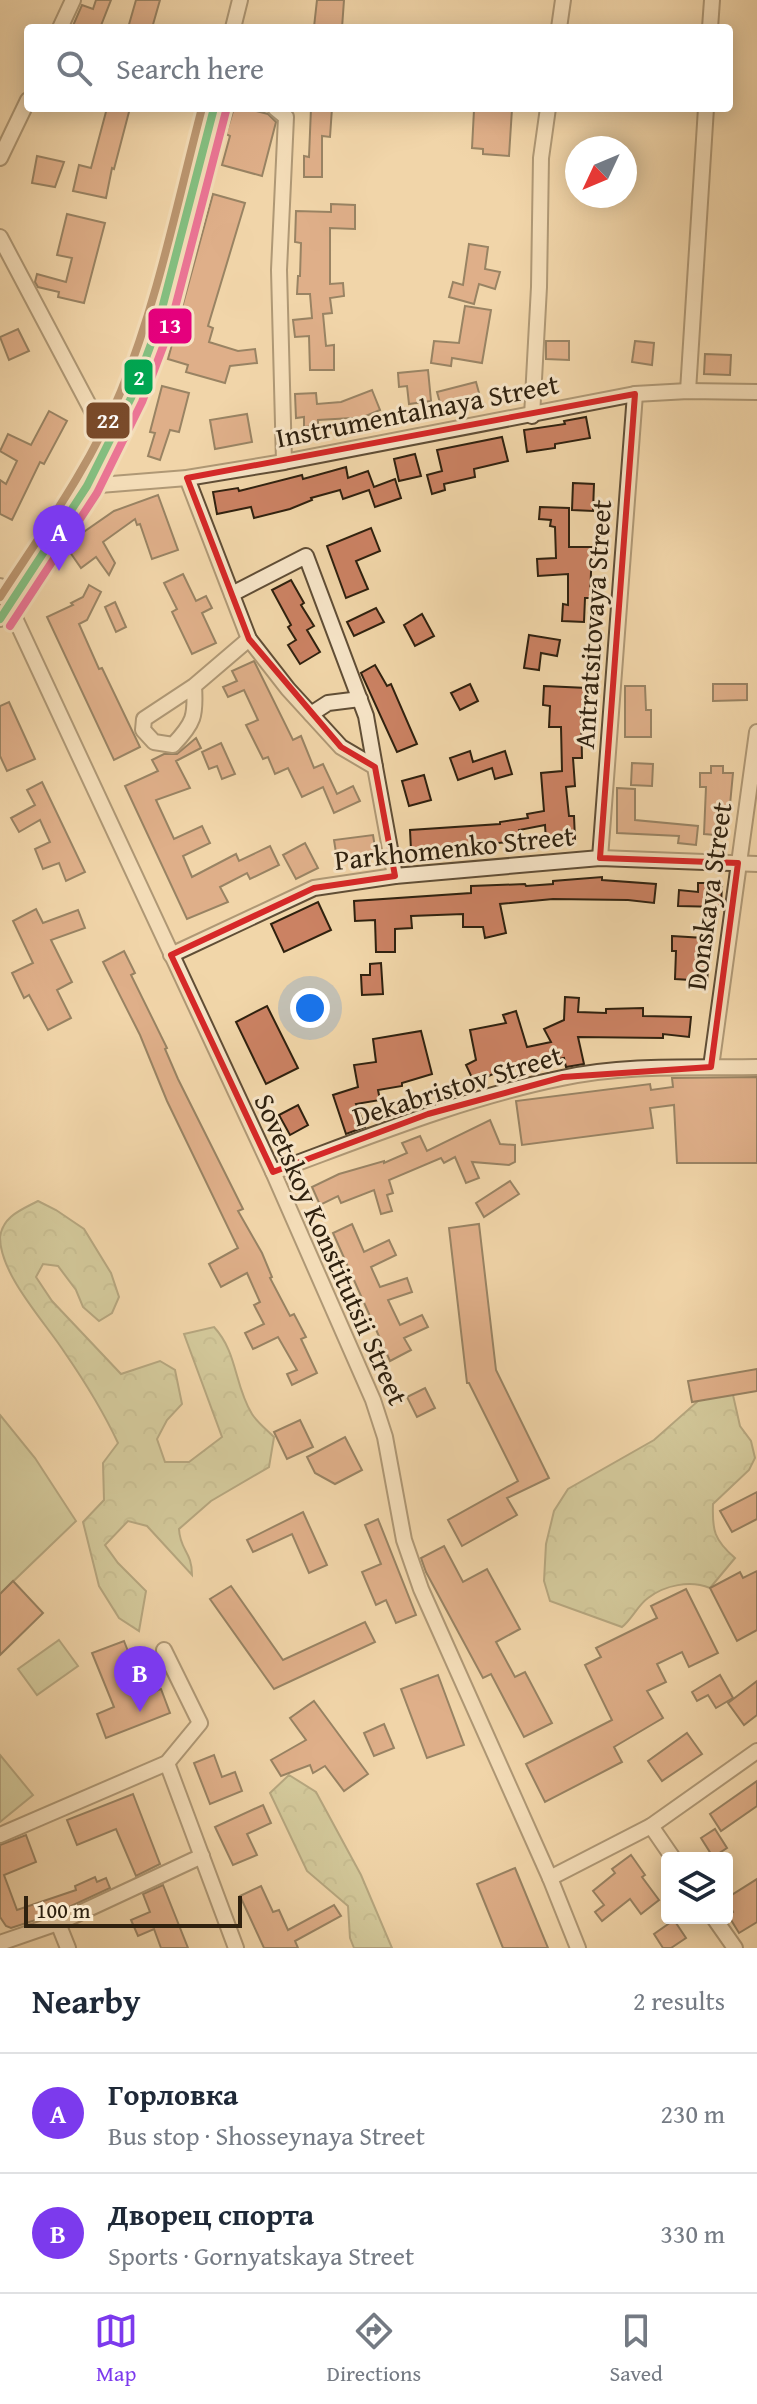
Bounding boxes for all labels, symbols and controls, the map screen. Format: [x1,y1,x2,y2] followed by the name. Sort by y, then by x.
[24,24,733,112] search box
[52,46,96,90] icon: search
[116,46,264,90] text: Search here
[565,136,637,208] north arrow
[147,307,193,345] line badge: 13
[159,309,181,341] text: 13
[123,358,154,396] line badge: 2
[133,361,145,393] text: 2
[272,362,562,458] street label: Instrumentalnaya Street
[85,401,131,440] line badge: 22
[97,404,119,436] text: 22
[563,498,621,750] street label: Antratsitovaya Street
[33,505,85,571] pin: A
[675,799,741,993] street label: Donskaya Street
[332,814,576,880] street label: Parkhomenko Street
[290,988,330,1028] your location
[347,1034,567,1136] street label: Dekabristov Street
[245,1087,419,1411] street label: Sovetskoy Konstitutsii Street
[114,1646,166,1712] pin: B
[661,1852,733,1924] map controls
[661,1852,733,1924] button: layers
[24,1892,242,1928] scale bar
[36,1894,91,1926] text: 100 m
[32,1976,141,2025] text: Nearby
[633,1981,725,2020] text: 2 results
[108,2072,238,2116] text: Горловка
[50,2094,66,2133] text: A
[660,2094,725,2133] text: 230 m
[108,2116,425,2155] text: Bus stop · Shosseynaya Street
[108,2192,314,2236] text: Дворец спорта
[50,2214,66,2253] text: B
[660,2214,725,2253] text: 330 m
[108,2236,414,2275] text: Sports · Gornyatskaya Street
[94,2309,138,2389] tab: Map
[327,2309,421,2389] tab: Directions
[610,2309,663,2389] tab: Saved

